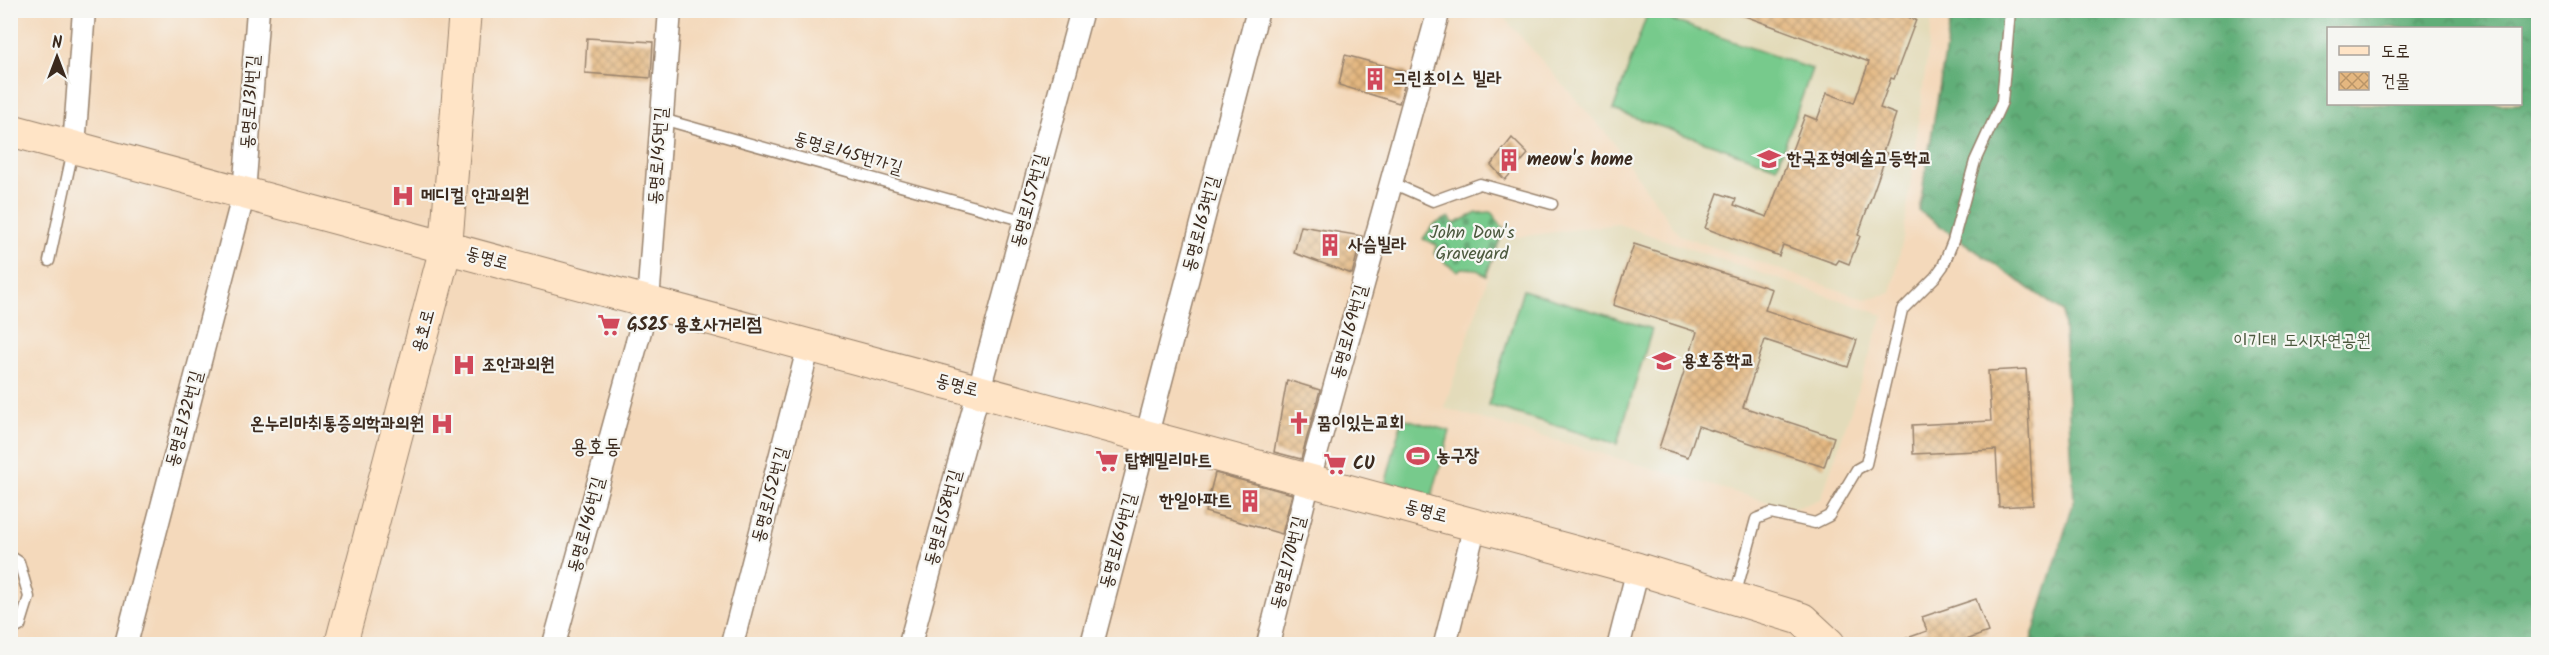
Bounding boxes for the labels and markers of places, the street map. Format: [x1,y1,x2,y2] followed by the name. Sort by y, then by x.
[1393,65,1502,94] place label: 그린초이스 빌라
[1362,66,1388,92] building icon: 그린초이스 빌라
[1786,145,1932,174] place label: 한국조형예술고등학교
[1527,146,1633,175] place label: meow's home
[1756,146,1782,172] school or university icon: 한국조형예술고등학교
[1496,147,1522,173] building icon: meow's home
[421,182,529,211] place label: 메디컬 안과의원
[390,183,416,209] hospital icon: 메디컬 안과의원
[1348,231,1406,260] place label: 사슴빌라
[1317,232,1343,258] building icon: 사슴빌라
[627,311,762,340] place label: GS25 용호사거리점
[596,312,622,338] supermarket icon: GS25 용호사거리점
[1682,347,1754,376] place label: 용호중학교
[1651,348,1677,374] school or university icon: 용호중학교
[482,351,554,380] place label: 조안과의원
[451,352,477,378] hospital icon: 조안과의원
[1317,409,1404,438] place label: 꿈이있는교회
[250,410,424,439] place label: 온누리마취통증의학과의원
[1286,410,1312,436] church icon: 꿈이있는교회
[429,411,455,437] hospital icon: 온누리마취통증의학과의원
[1436,442,1480,471] place label: 농구장
[1405,443,1431,469] sports icon: 농구장
[1125,447,1212,476] place label: 탑훼밀리마트
[1094,448,1120,474] supermarket icon: 탑훼밀리마트
[1353,450,1375,479] place label: CU
[1322,451,1348,477] supermarket icon: CU
[1159,487,1232,516] place label: 한일아파트
[1237,488,1263,514] building icon: 한일아파트

